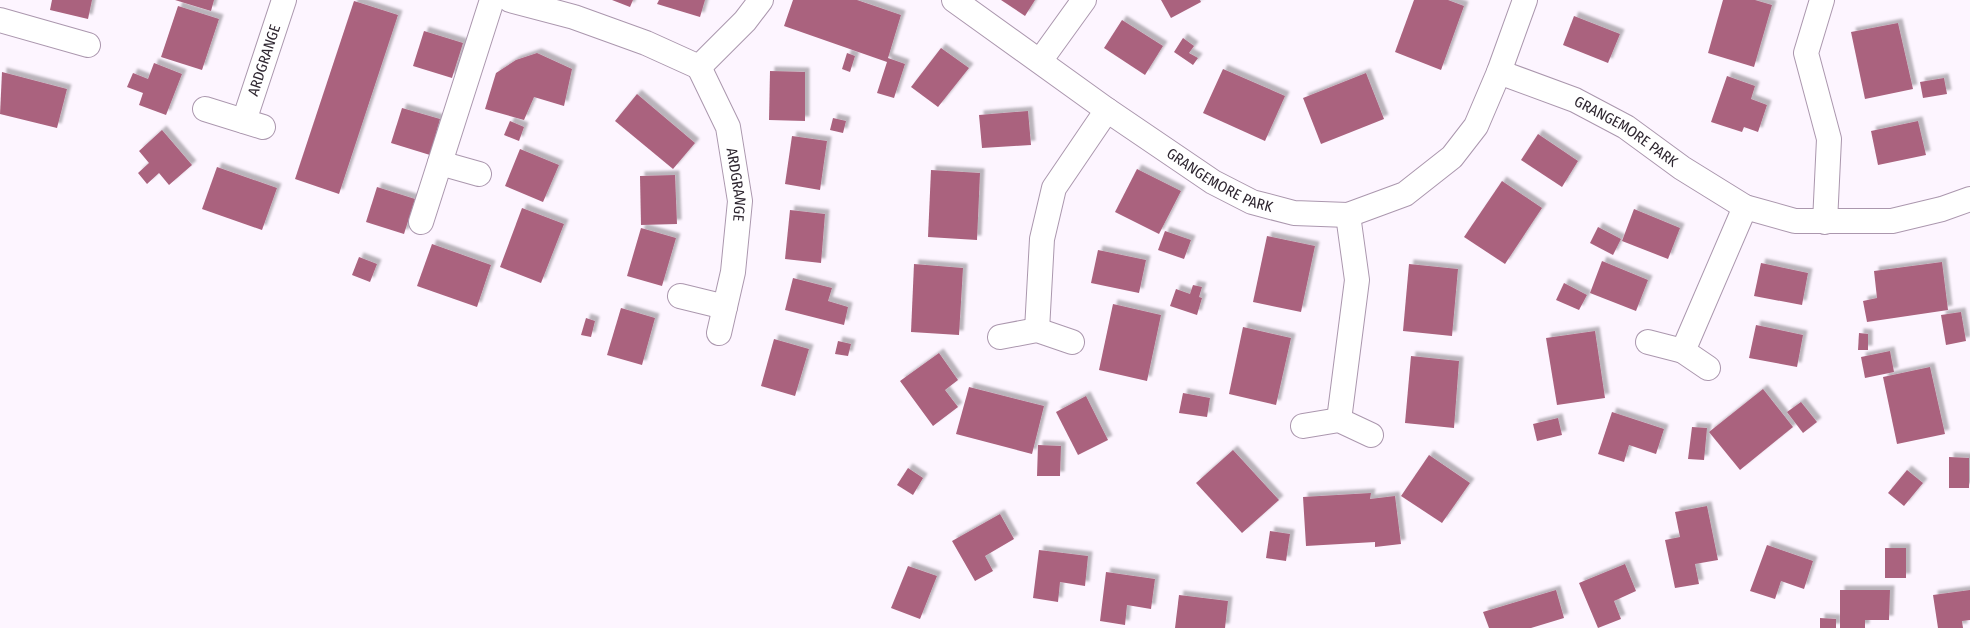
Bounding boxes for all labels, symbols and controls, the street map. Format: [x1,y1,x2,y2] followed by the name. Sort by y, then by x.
[244,22,284,98] street label: ARDGRANGE
[1571,92,1681,171] street label: GRANGEMORE PARK
[1163,144,1275,216] street label: GRANGEMORE PARK
[723,147,749,222] street label: ARDGRANGE

